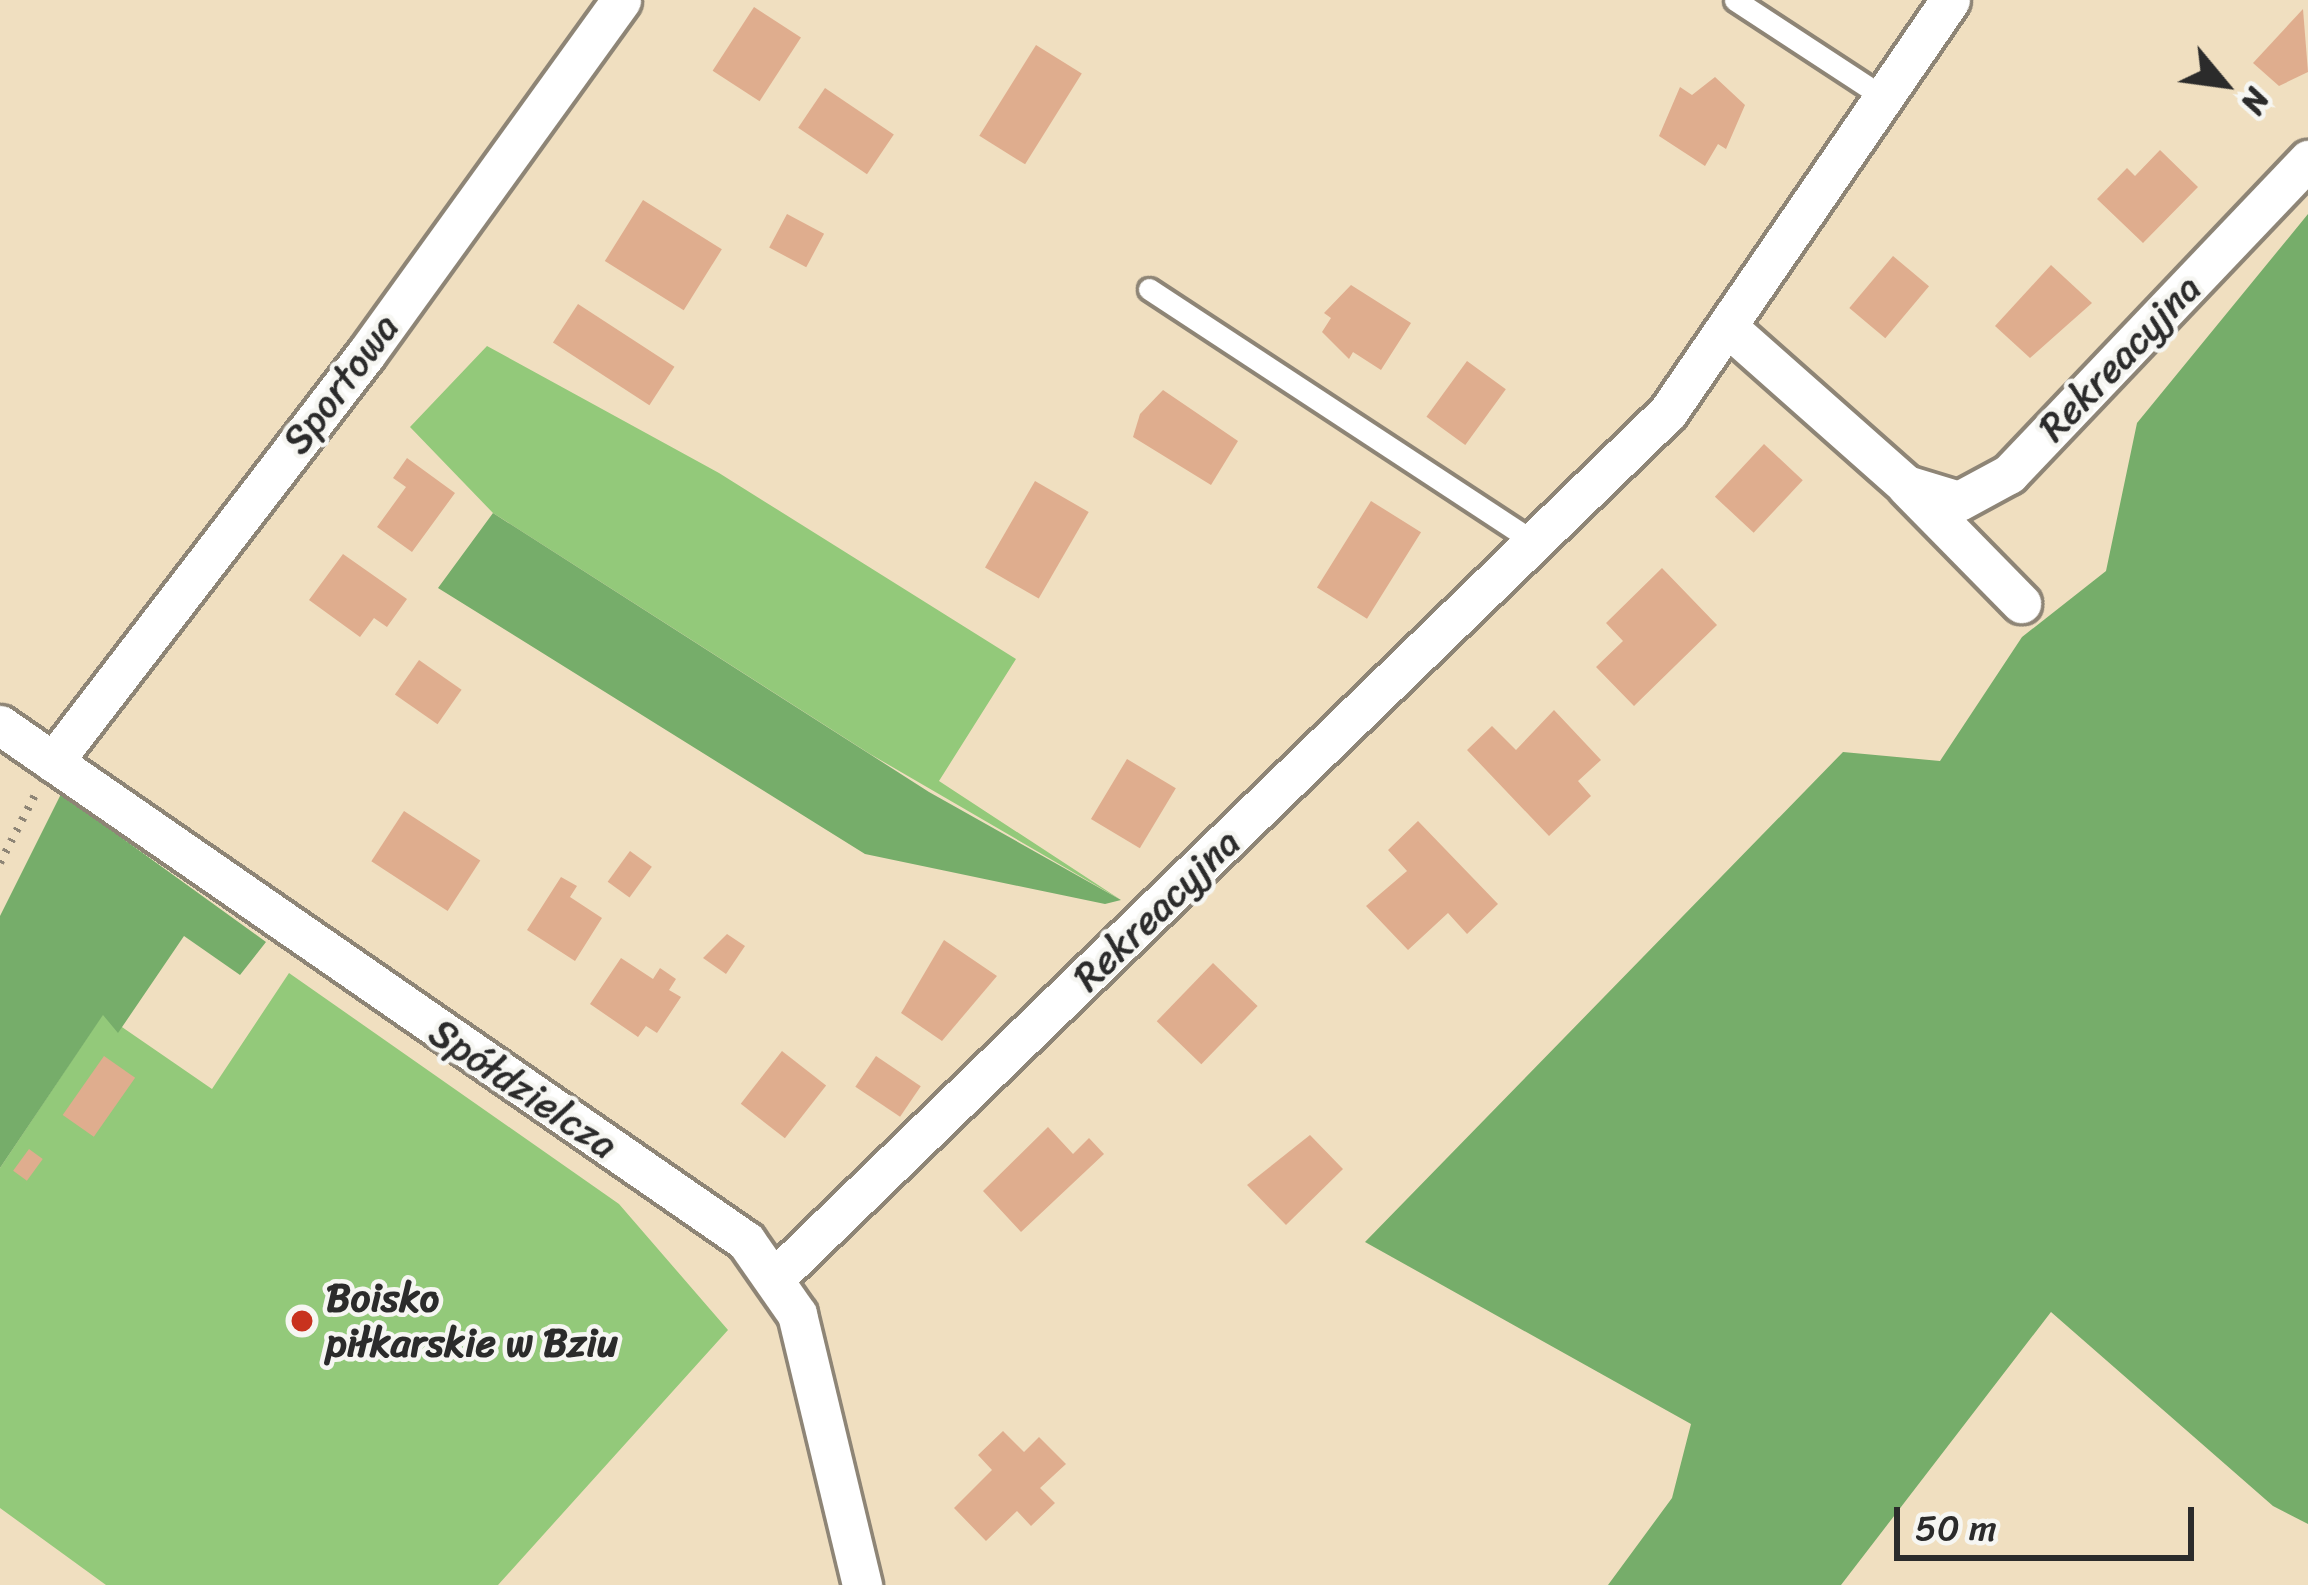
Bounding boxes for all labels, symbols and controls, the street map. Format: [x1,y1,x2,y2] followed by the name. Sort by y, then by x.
[2164,24,2284,144] north arrow
[2225,77,2286,126] text: N
[2029,265,2211,451] street label: Rekreacyjna
[273,305,409,463] street label: Sportowa
[1064,819,1250,1001] street label: Rekreacyjna
[420,1009,626,1169] street label: Spółdzielcza
[326,1276,618,1367] place label: Boisko piłkarskie w Bziu
[289,1308,315,1334] marker: Boisko piłkarskie w Bziu
[1900,1483,2200,1557] scale bar
[1915,1496,1997,1560] text: 50 m

